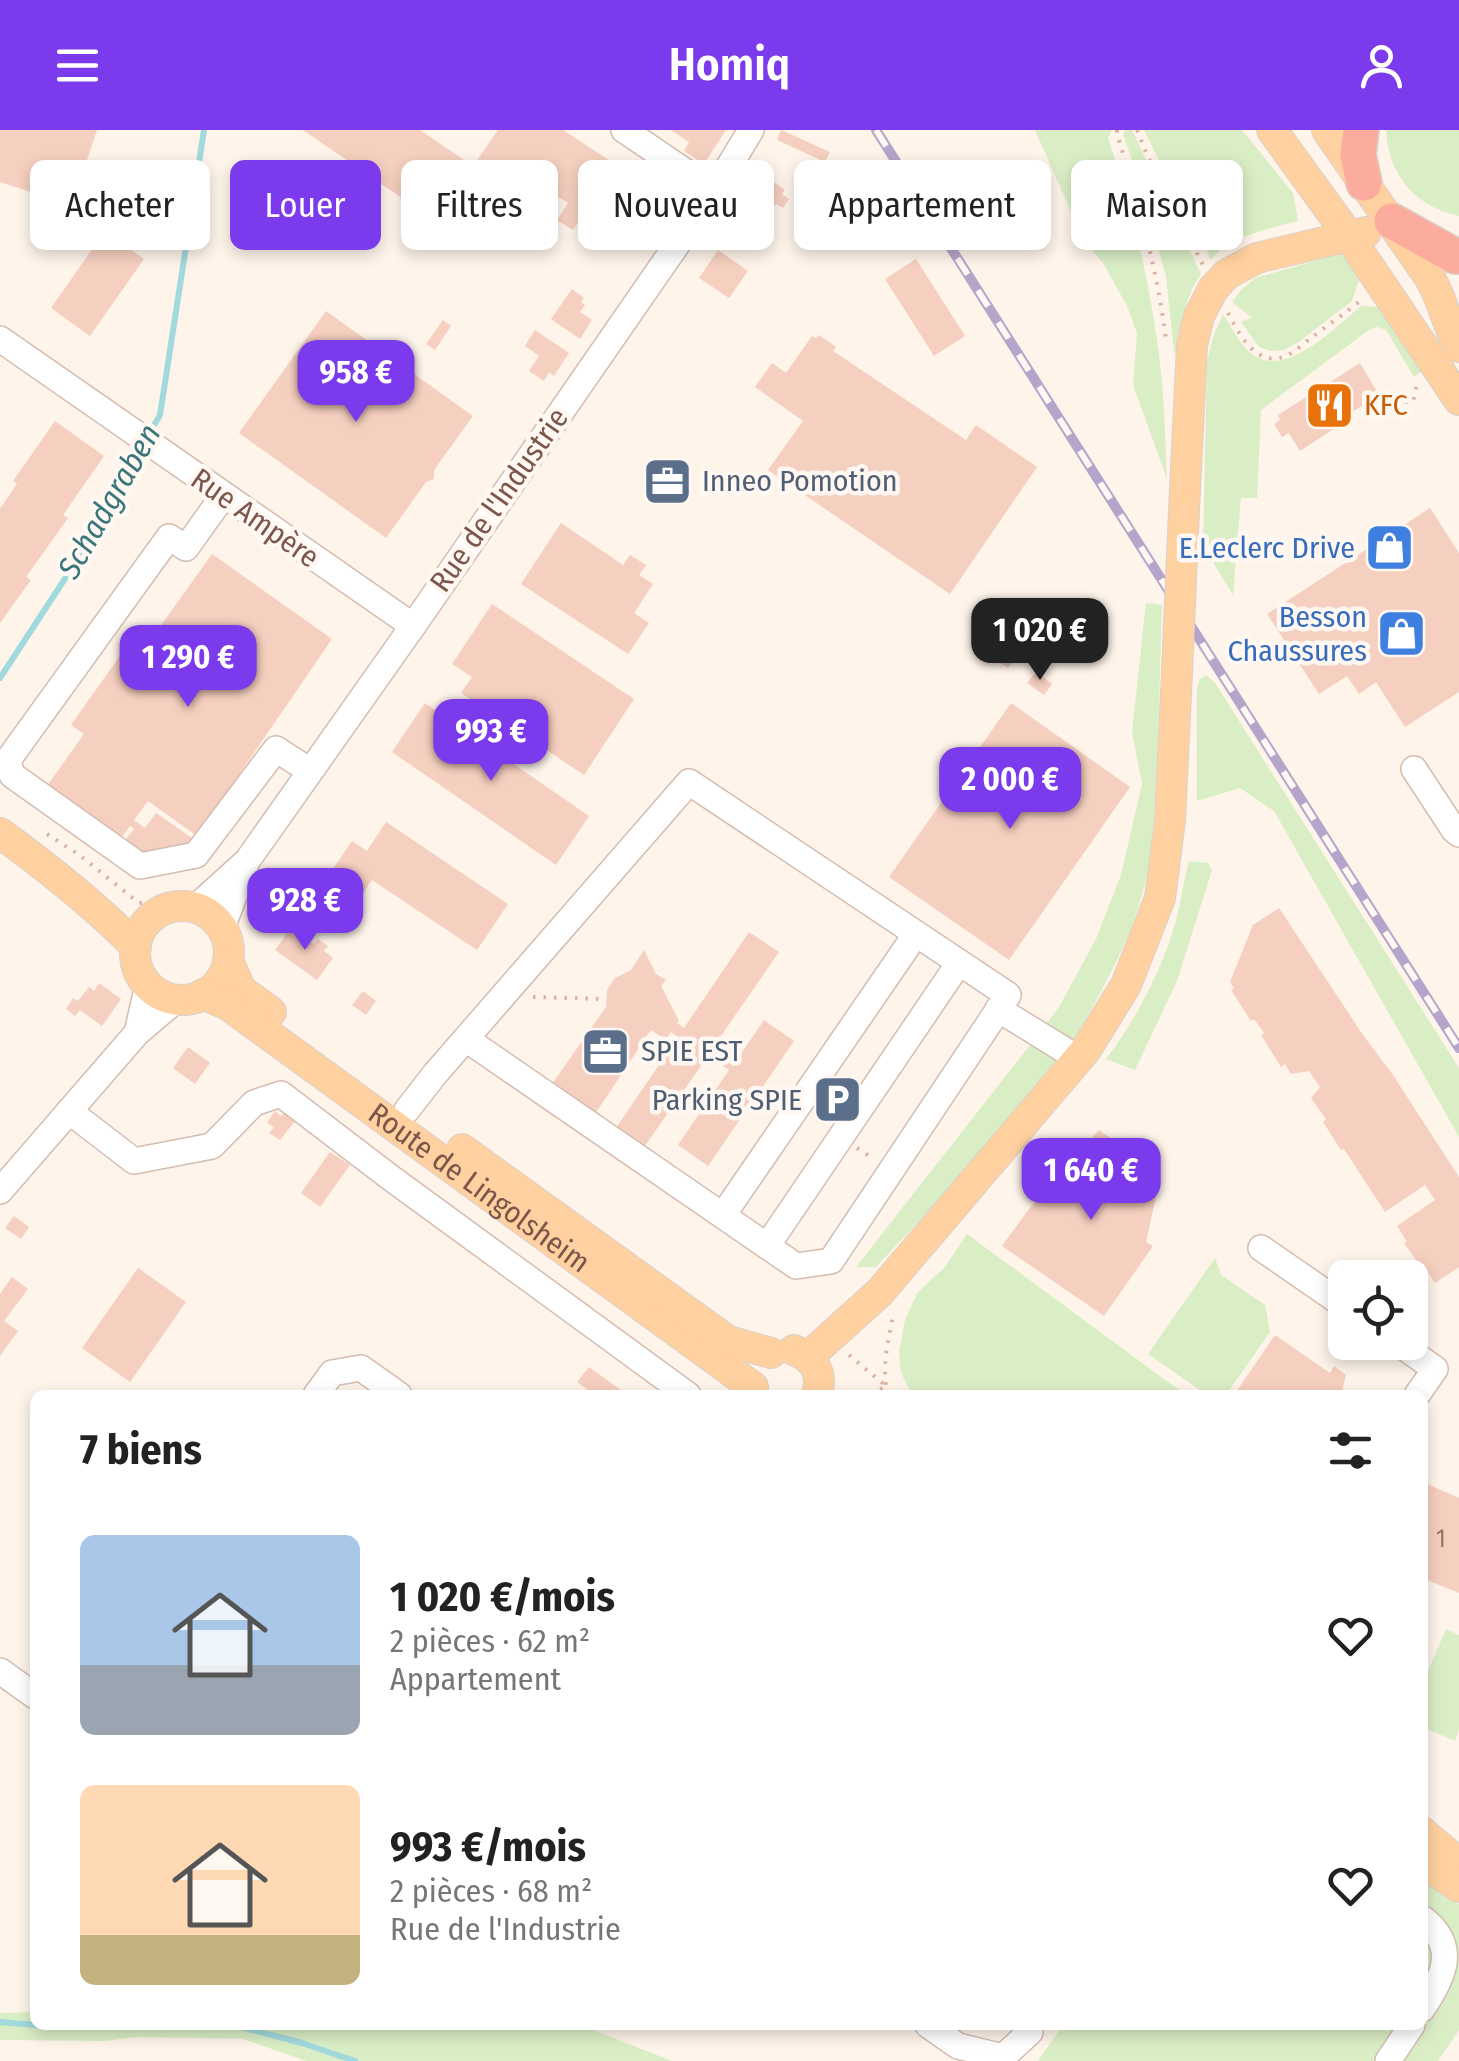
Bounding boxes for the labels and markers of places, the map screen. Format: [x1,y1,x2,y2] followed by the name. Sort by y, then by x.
[286,340,426,425] pin: 958 €
[1303,379,1355,431] restaurant icon: KFC
[1364,387,1408,423] place label: KFC
[641,455,693,507] office icon: Inneo Pomotion
[702,463,898,499] place label: Inneo Pomotion
[1364,522,1416,574] shop icon: E.Leclerc Drive
[1179,530,1355,566] place label: E.Leclerc Drive
[948,598,1132,683] pin: 1 020 €
[1228,599,1367,669] place label: Besson Chaussures
[1376,608,1428,660] shop icon: Besson Chaussures
[96,625,280,710] pin: 1 290 €
[421,699,561,784] pin: 993 €
[918,747,1102,832] pin: 2 000 €
[235,868,375,953] pin: 928 €
[580,1025,632,1077] office icon: SPIE EST
[641,1033,743,1069] place label: SPIE EST
[811,1074,863,1126] parking icon: Parking SPIE
[652,1082,802,1118] place label: Parking SPIE
[999,1138,1183,1223] pin: 1 640 €

